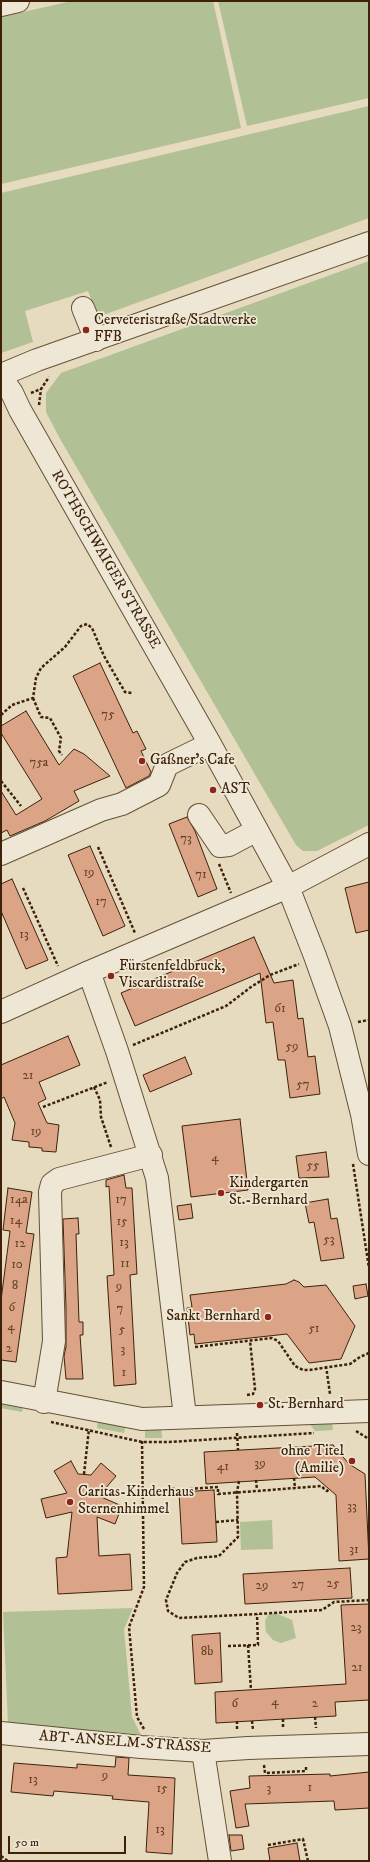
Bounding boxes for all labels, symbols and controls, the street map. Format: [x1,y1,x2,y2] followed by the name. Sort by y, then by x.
[94,312,256,347] place label: Cerveteristraße/Stadtwerke FFB
[81,325,91,335] marker: Cerveteristraße/Stadtwerke FFB
[46,468,164,652] street label: ROTHSCHWAIGER STRASSE
[101,707,115,723] house number: 75
[150,752,235,770] place label: Gaßner's Cafe
[30,755,48,771] house number: 75a
[137,756,147,766] marker: Gaßner's Cafe
[221,781,250,799] place label: AST
[208,785,218,795] marker: AST
[180,831,192,847] house number: 73
[83,865,95,881] house number: 19
[195,867,207,883] house number: 71
[95,894,107,910] house number: 17
[19,927,29,943] house number: 13
[119,958,225,993] place label: Fürstenfeldbruck, Viscardistraße
[106,971,116,981] marker: Fürstenfeldbruck, Viscardistraße
[274,1001,286,1017] house number: 61
[286,1039,298,1055] house number: 59
[22,1068,34,1084] house number: 21
[296,1077,310,1093] house number: 57
[30,1124,42,1140] house number: 19
[211,1150,219,1166] house number: 4
[307,1158,319,1174] house number: 55
[229,1175,309,1210] place label: Kindergarten St.-Bernhard
[216,1188,226,1198] marker: Kindergarten St.-Bernhard
[10,1192,28,1208] house number: 14a
[115,1192,127,1208] house number: 17
[10,1213,22,1229] house number: 14
[116,1214,128,1230] house number: 15
[323,1232,335,1248] house number: 53
[119,1235,129,1251] house number: 13
[14,1236,26,1252] house number: 12
[120,1256,130,1272] house number: 11
[11,1257,23,1273] house number: 10
[12,1278,18,1294] house number: 8
[116,1279,122,1295] house number: 9
[9,1300,15,1316] house number: 6
[117,1301,123,1317] house number: 7
[166,1308,260,1326] place label: Sankt Bernhard
[263,1312,273,1322] marker: Sankt Bernhard
[7,1319,15,1335] house number: 4
[308,1321,320,1337] house number: 51
[119,1322,125,1338] house number: 5
[6,1341,12,1357] house number: 2
[121,1342,125,1358] house number: 3
[122,1365,126,1381] house number: 1
[268,1396,344,1414] place label: St. Bernhard
[255,1400,265,1410] marker: St. Bernhard
[281,1443,344,1478] place label: ohne Titel (Amilie)
[254,1456,266,1472] house number: 39
[347,1456,357,1466] marker: ohne Titel (Amilie)
[217,1459,229,1475] house number: 41
[78,1484,194,1519] place label: Caritas-Kinderhaus Sternenhimmel
[65,1497,75,1507] marker: Caritas-Kinderhaus Sternenhimmel
[347,1499,357,1515] house number: 33
[349,1542,359,1558] house number: 31
[327,1576,339,1592] house number: 25
[292,1577,304,1593] house number: 27
[256,1578,268,1594] house number: 29
[350,1620,362,1636] house number: 23
[201,1644,213,1660] house number: 8b
[351,1660,363,1676] house number: 21
[271,1694,279,1710] house number: 4
[232,1696,238,1712] house number: 6
[312,1696,318,1712] house number: 2
[38,1728,212,1758] street label: ABT-ANSELM-STRASSE
[102,1768,108,1784] house number: 9
[28,1772,38,1788] house number: 13
[308,1780,312,1796] house number: 1
[156,1781,168,1797] house number: 15
[267,1781,271,1797] house number: 3
[155,1822,165,1838] house number: 13
[10,1828,128,1854] scale bar
[15,1835,39,1850] text: 50 m

